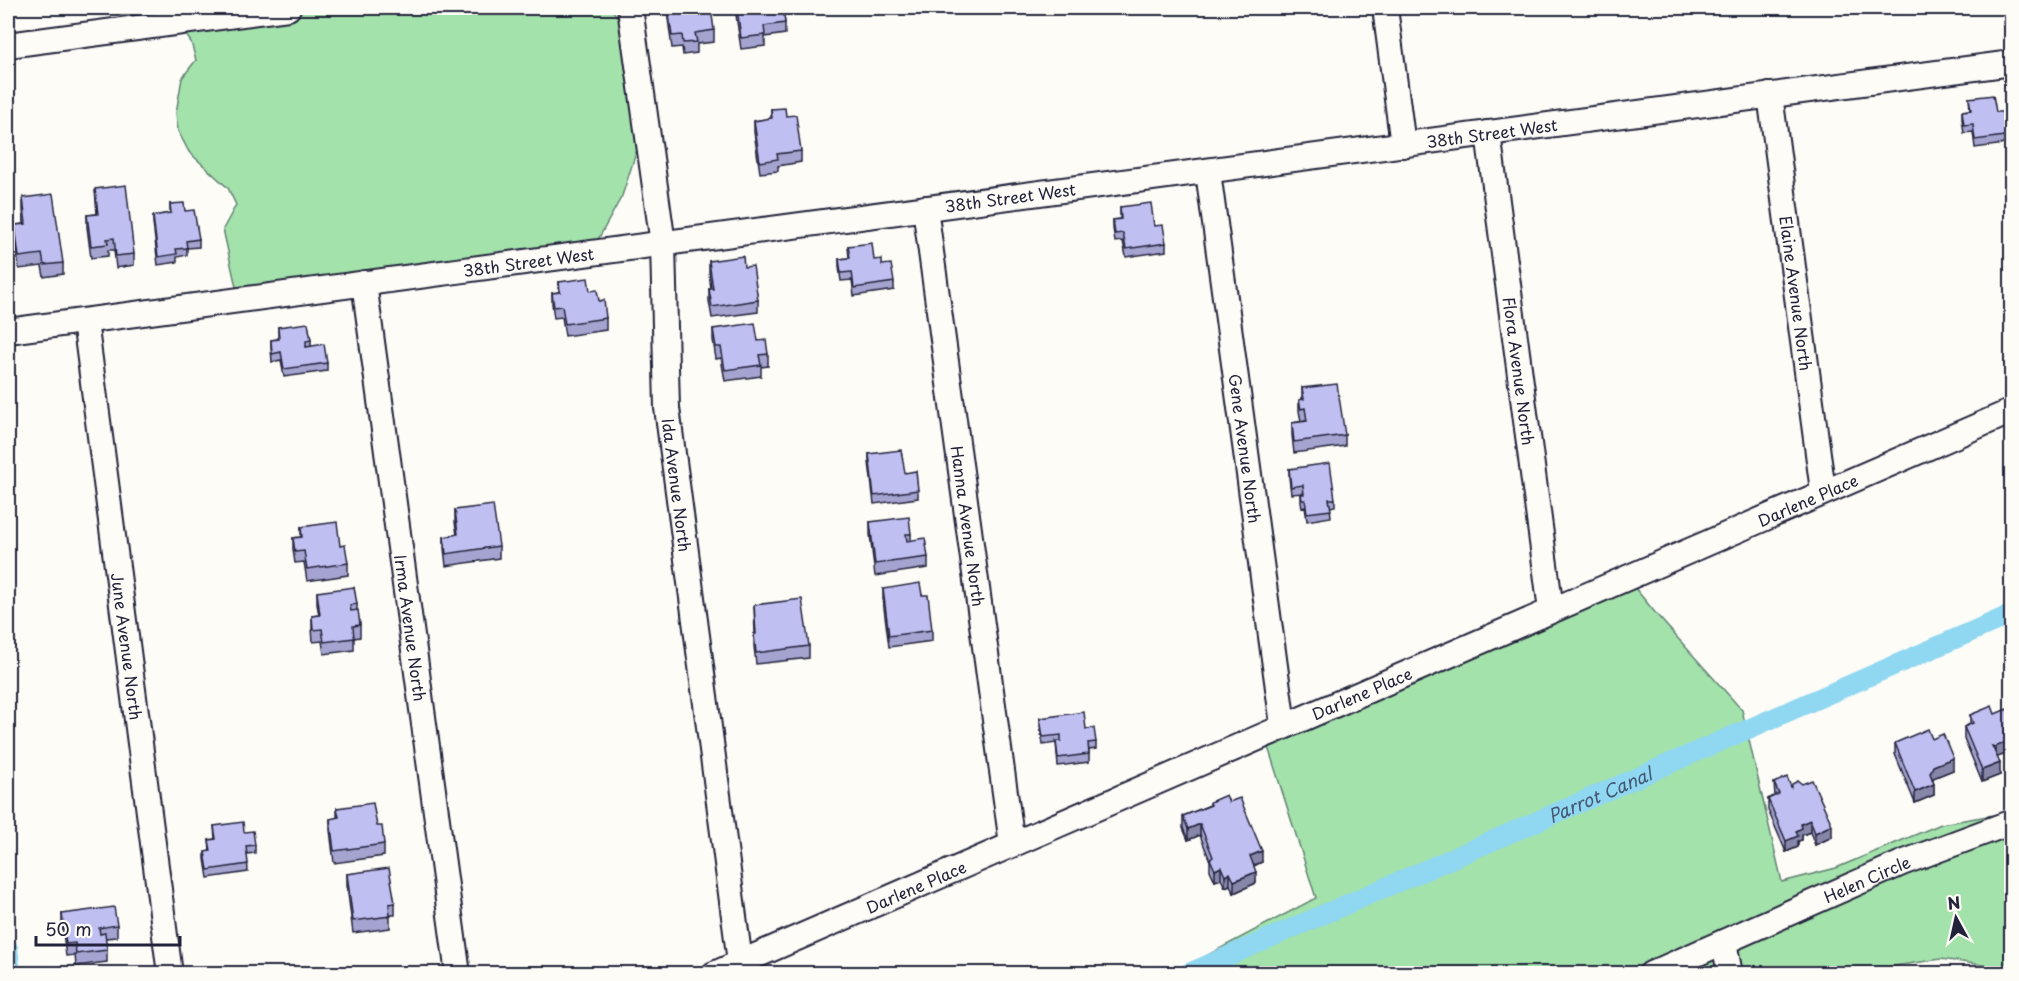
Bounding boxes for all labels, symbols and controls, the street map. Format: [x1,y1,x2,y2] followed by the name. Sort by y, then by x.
[1425,112,1559,153] street label: 38th Street West
[943,176,1077,218] street label: 38th Street West
[1774,214,1819,372] street label: Elaine Avenue North
[462,241,595,282] street label: 38th Street West
[1498,295,1541,447] street label: Flora Avenue North
[1223,372,1268,525] street label: Gene Avenue North
[656,417,698,553] street label: Ida Avenue North
[946,444,991,608] street label: Hanna Avenue North
[1754,467,1861,532] street label: Darlene Place
[389,553,433,703] street label: Irma Avenue North
[106,571,149,721] street label: June Avenue North
[1308,661,1416,725] street label: Darlene Place
[1543,758,1658,829] water label: Parrot Canal
[1820,849,1914,908] street label: Helen Circle
[862,854,970,919] street label: Darlene Place
[1926,888,1986,948] north arrow
[1946,889,1962,915] text: N
[36,909,180,947] scale bar
[45,915,92,942] text: 50 m

